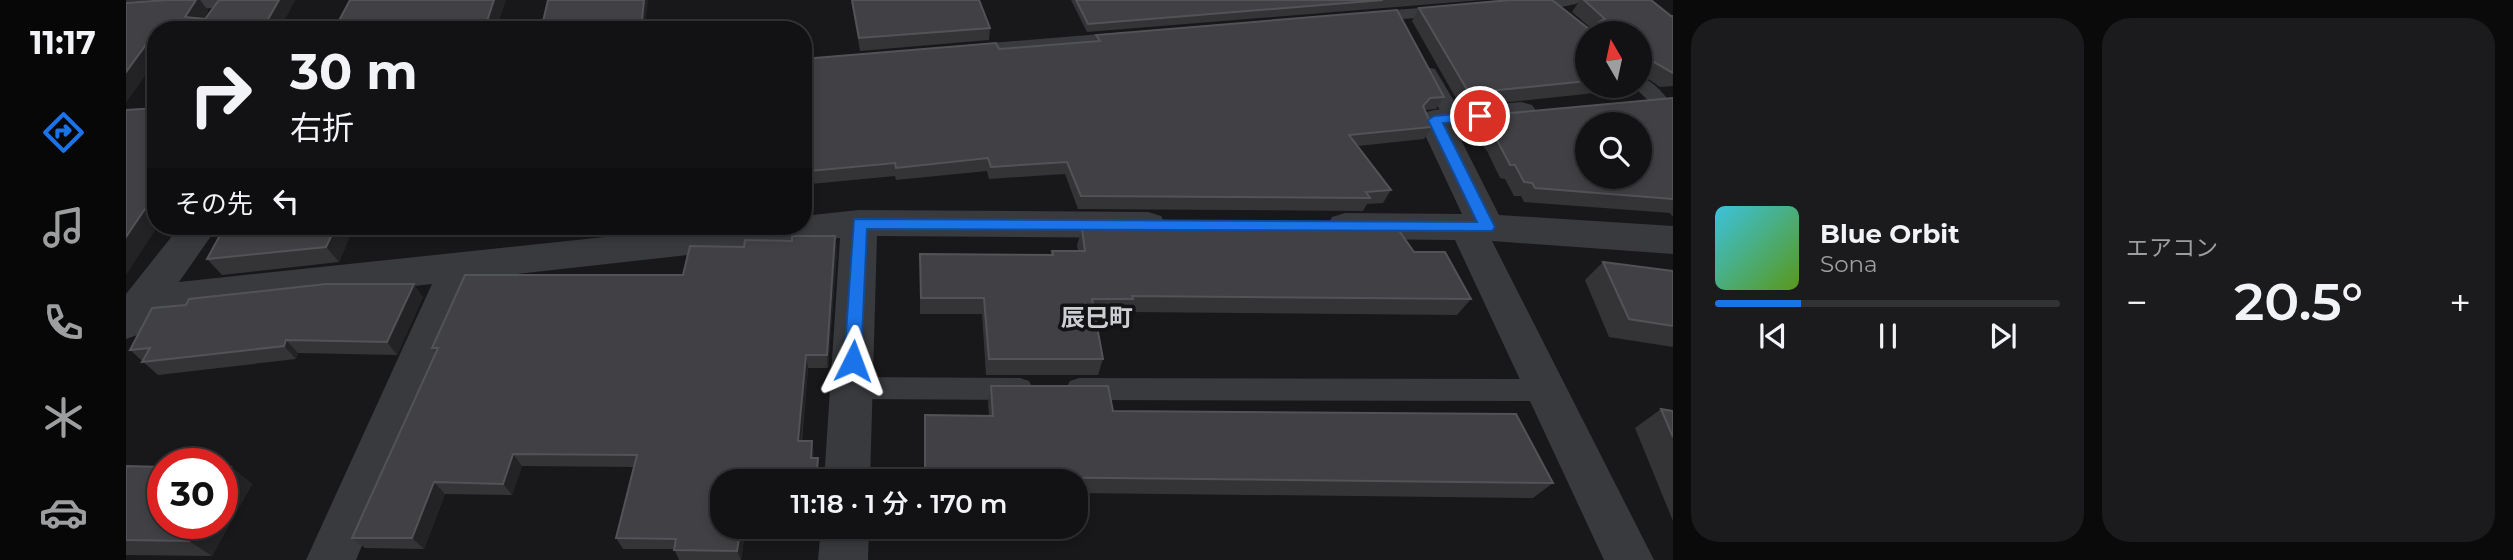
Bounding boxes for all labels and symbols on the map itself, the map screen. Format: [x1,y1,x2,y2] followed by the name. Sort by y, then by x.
[1575,21,1652,98] north arrow
[1450,86,1510,146] pin
[1061,303,1133,332] district label: 辰巳町
[816,324,890,398] position arrow
[147,448,238,539] speed limit sign: 30

